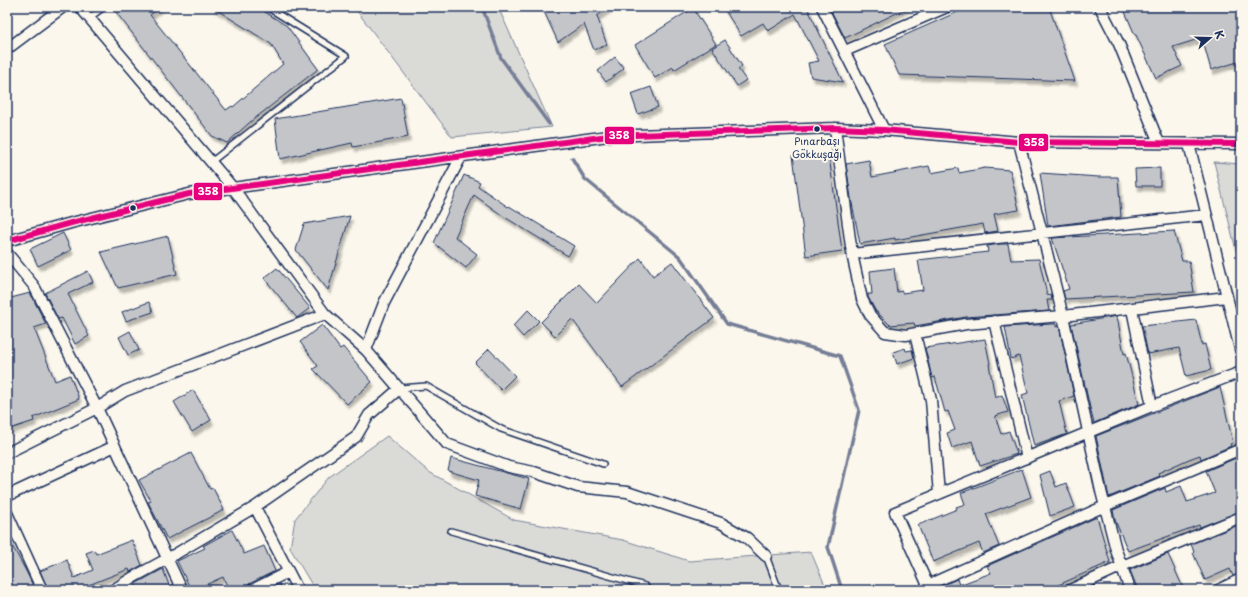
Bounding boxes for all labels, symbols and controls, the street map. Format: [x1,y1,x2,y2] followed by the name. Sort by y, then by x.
[1190,18,1230,58] north arrow
[1211,28,1229,41] text: K
[812,124,822,134] marker: Pınarbaşı Gökkuşağı
[604,126,635,145] line badge: 358
[608,126,630,143] text: 358
[792,133,842,161] place label: Pınarbaşı Gökkuşağı
[1018,133,1049,152] line badge: 358
[1023,133,1045,150] text: 358
[193,182,223,201] line badge: 358
[197,182,219,199] text: 358
[128,203,138,213] unlabelled marker

